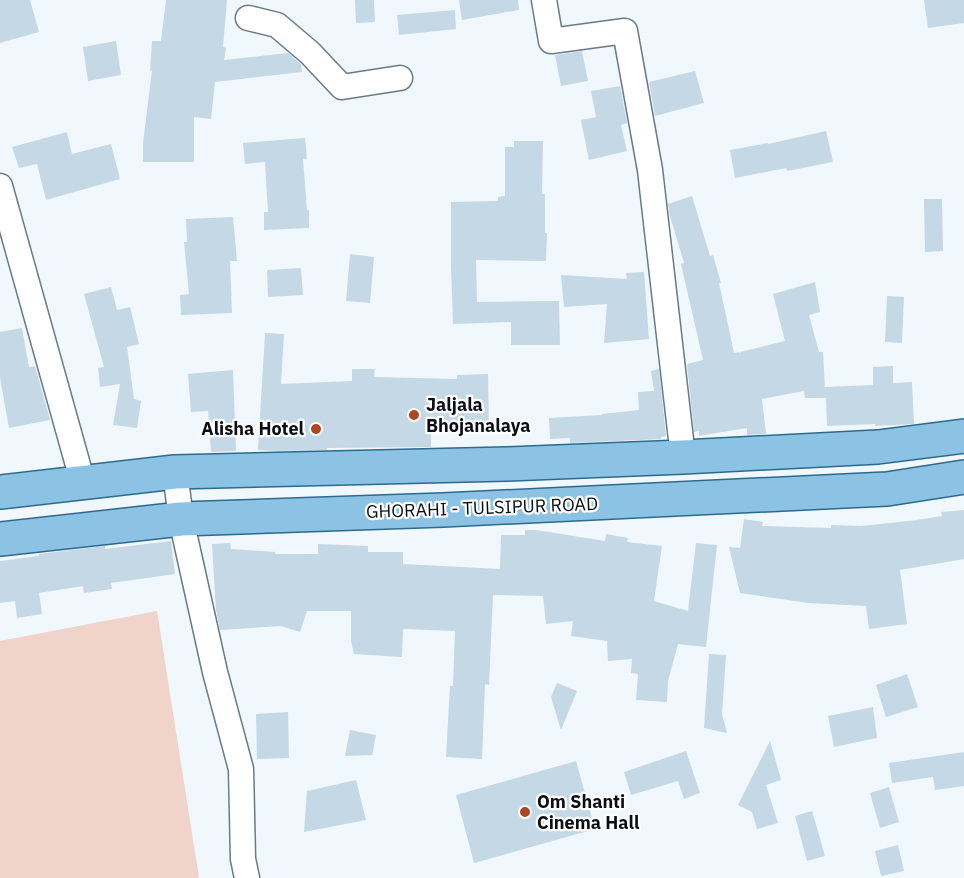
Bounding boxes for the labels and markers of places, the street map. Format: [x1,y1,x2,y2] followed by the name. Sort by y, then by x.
[426,393,530,437] place label: Jaljala Bhojanalaya
[407,408,421,422] marker: Jaljala Bhojanalaya
[201,417,305,440] place label: Alisha Hotel
[309,422,323,436] marker: Alisha Hotel
[537,790,640,834] place label: Om Shanti Cinema Hall
[518,805,532,819] marker: Om Shanti Cinema Hall

